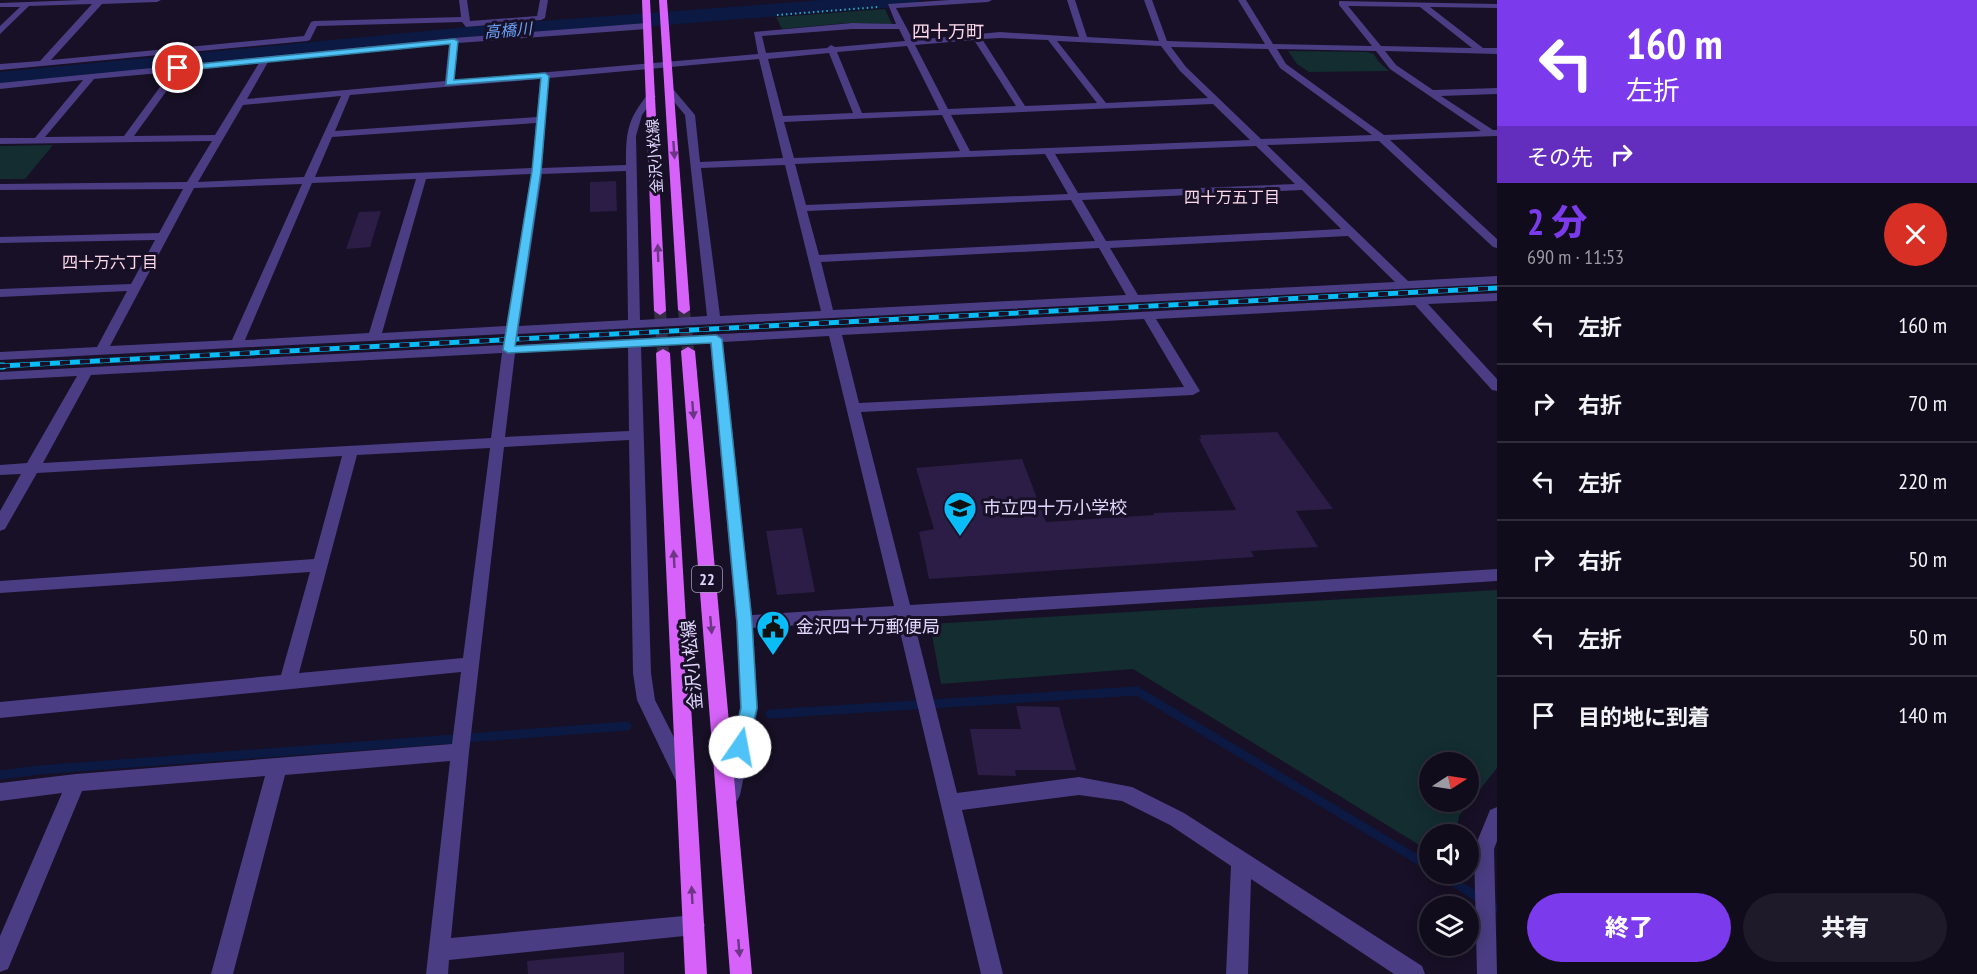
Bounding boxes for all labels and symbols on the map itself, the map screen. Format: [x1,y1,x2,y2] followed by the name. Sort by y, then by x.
[483,18,535,42] water label: 高橋川
[912,20,984,43] district label: 四十万町
[152,42,203,93] pin
[642,118,667,194] street label: 金沢小松線
[669,140,678,159] one-way arrow
[1184,187,1280,207] district label: 四十万五丁目
[653,243,662,262] one-way arrow
[62,252,158,272] district label: 四十万六丁目
[688,400,698,419] one-way arrow
[942,490,978,537] school or university icon: 市立四十万小学校
[983,496,1127,519] place label: 市立四十万小学校
[670,549,679,568] one-way arrow
[692,566,722,592] road number: 22
[755,609,791,656] public building icon: 金沢四十万郵便局
[706,615,716,634] one-way arrow
[796,615,940,638] place label: 金沢四十万郵便局
[676,619,707,711] street label: 金沢小松線
[708,715,772,779] position arrow
[1419,752,1479,812] north arrow
[688,885,697,904] one-way arrow
[734,939,743,958] one-way arrow

